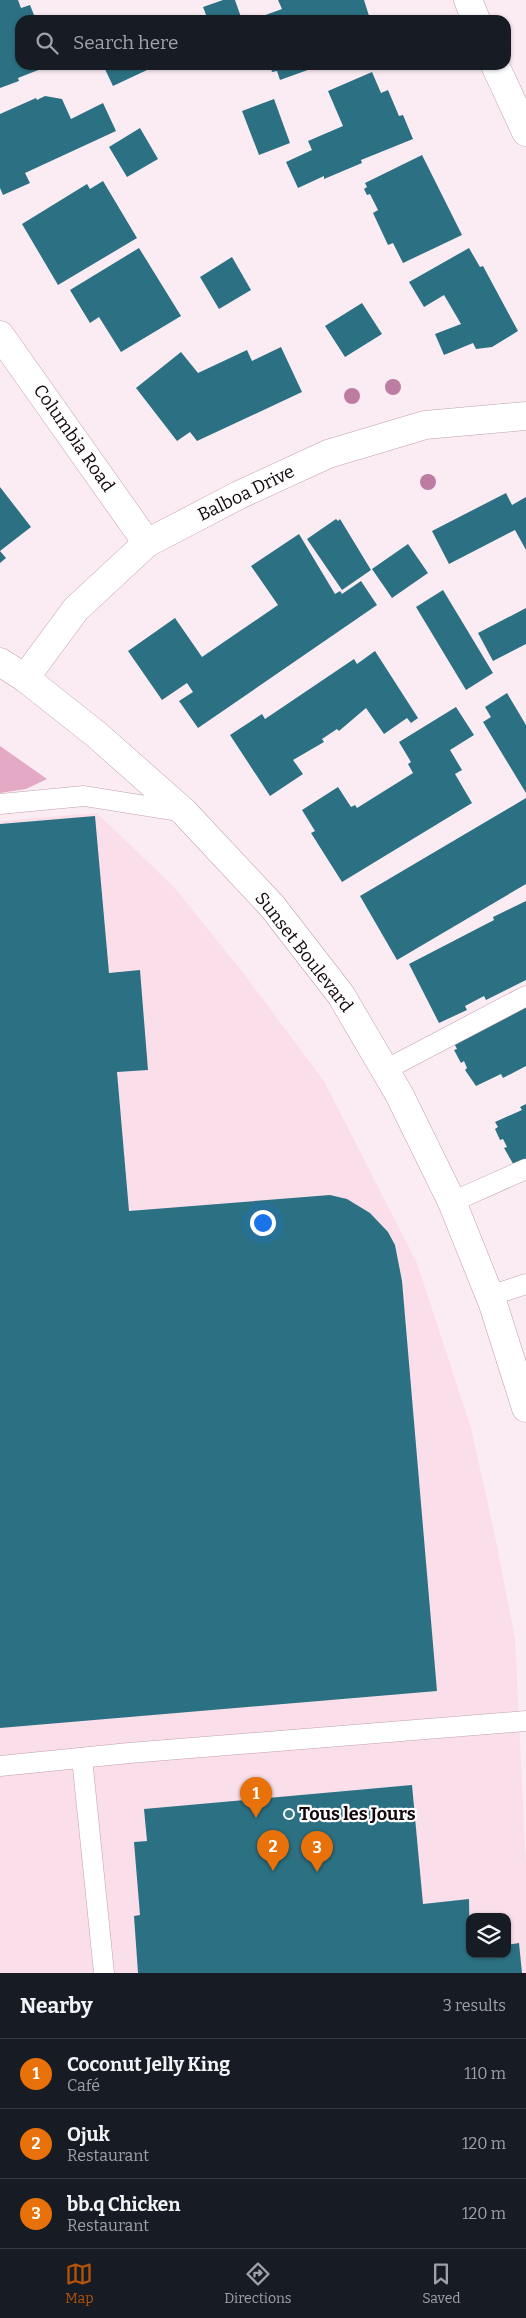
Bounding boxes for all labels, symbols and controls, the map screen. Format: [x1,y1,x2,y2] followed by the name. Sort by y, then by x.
[15,15,511,70] search box
[33,29,61,57] icon: search
[73,31,178,54] text: Search here
[29,380,119,496] street label: Columbia Road
[194,460,298,526] street label: Balboa Drive
[250,888,358,1017] street label: Sunset Boulevard
[250,1210,276,1236] your location
[240,1777,272,1818] pin: 1
[299,1803,416,1825] place label: Tous les Jours
[283,1808,295,1820] marker: Tous les Jours
[257,1830,289,1871] pin: 2
[301,1831,333,1872] pin: 3
[466,1913,511,1958] map controls
[466,1913,511,1958] button: layers
[20,1993,93,2019] text: Nearby
[443,1996,506,2015] text: 3 results
[67,2053,230,2076] text: Coconut Jelly King
[33,2064,39,2083] text: 1
[464,2064,506,2083] text: 110 m
[67,2076,100,2095] text: Café
[67,2123,110,2146] text: Ojuk
[31,2134,41,2153] text: 2
[462,2134,506,2153] text: 120 m
[67,2146,149,2165] text: Restaurant
[67,2193,181,2216] text: bb.q Chicken
[31,2204,41,2223] text: 3
[462,2204,506,2223] text: 120 m
[67,2216,149,2235] text: Restaurant
[65,2260,94,2307] tab: Map
[224,2260,292,2307] tab: Directions
[422,2260,461,2307] tab: Saved

